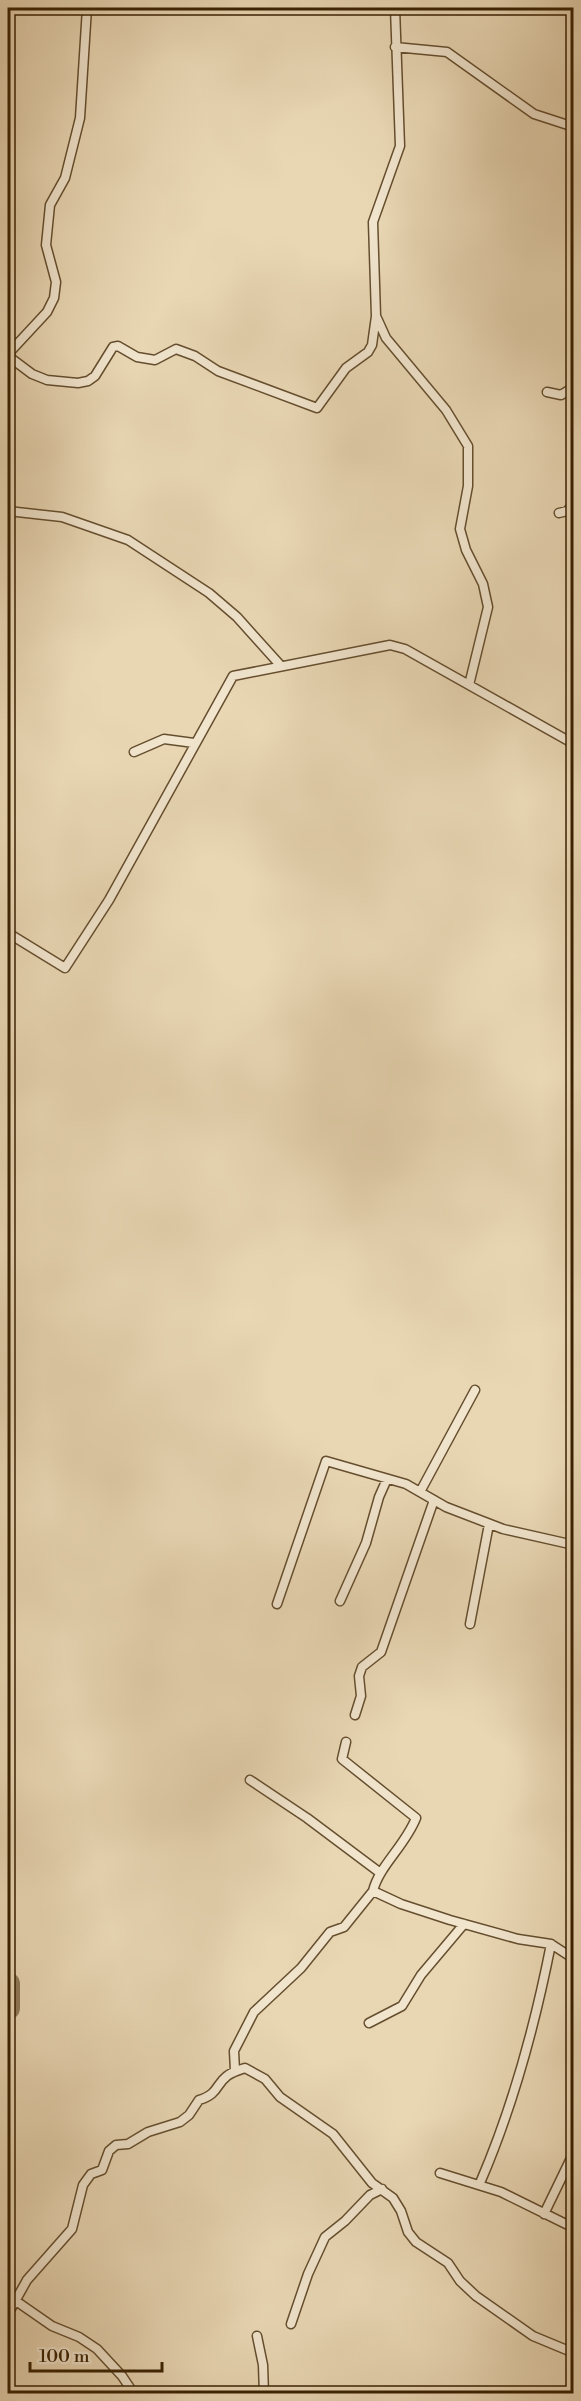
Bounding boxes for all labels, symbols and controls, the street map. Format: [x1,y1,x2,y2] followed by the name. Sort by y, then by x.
[30,2335,162,2373] scale bar
[39,2345,90,2368] text: 100 m

